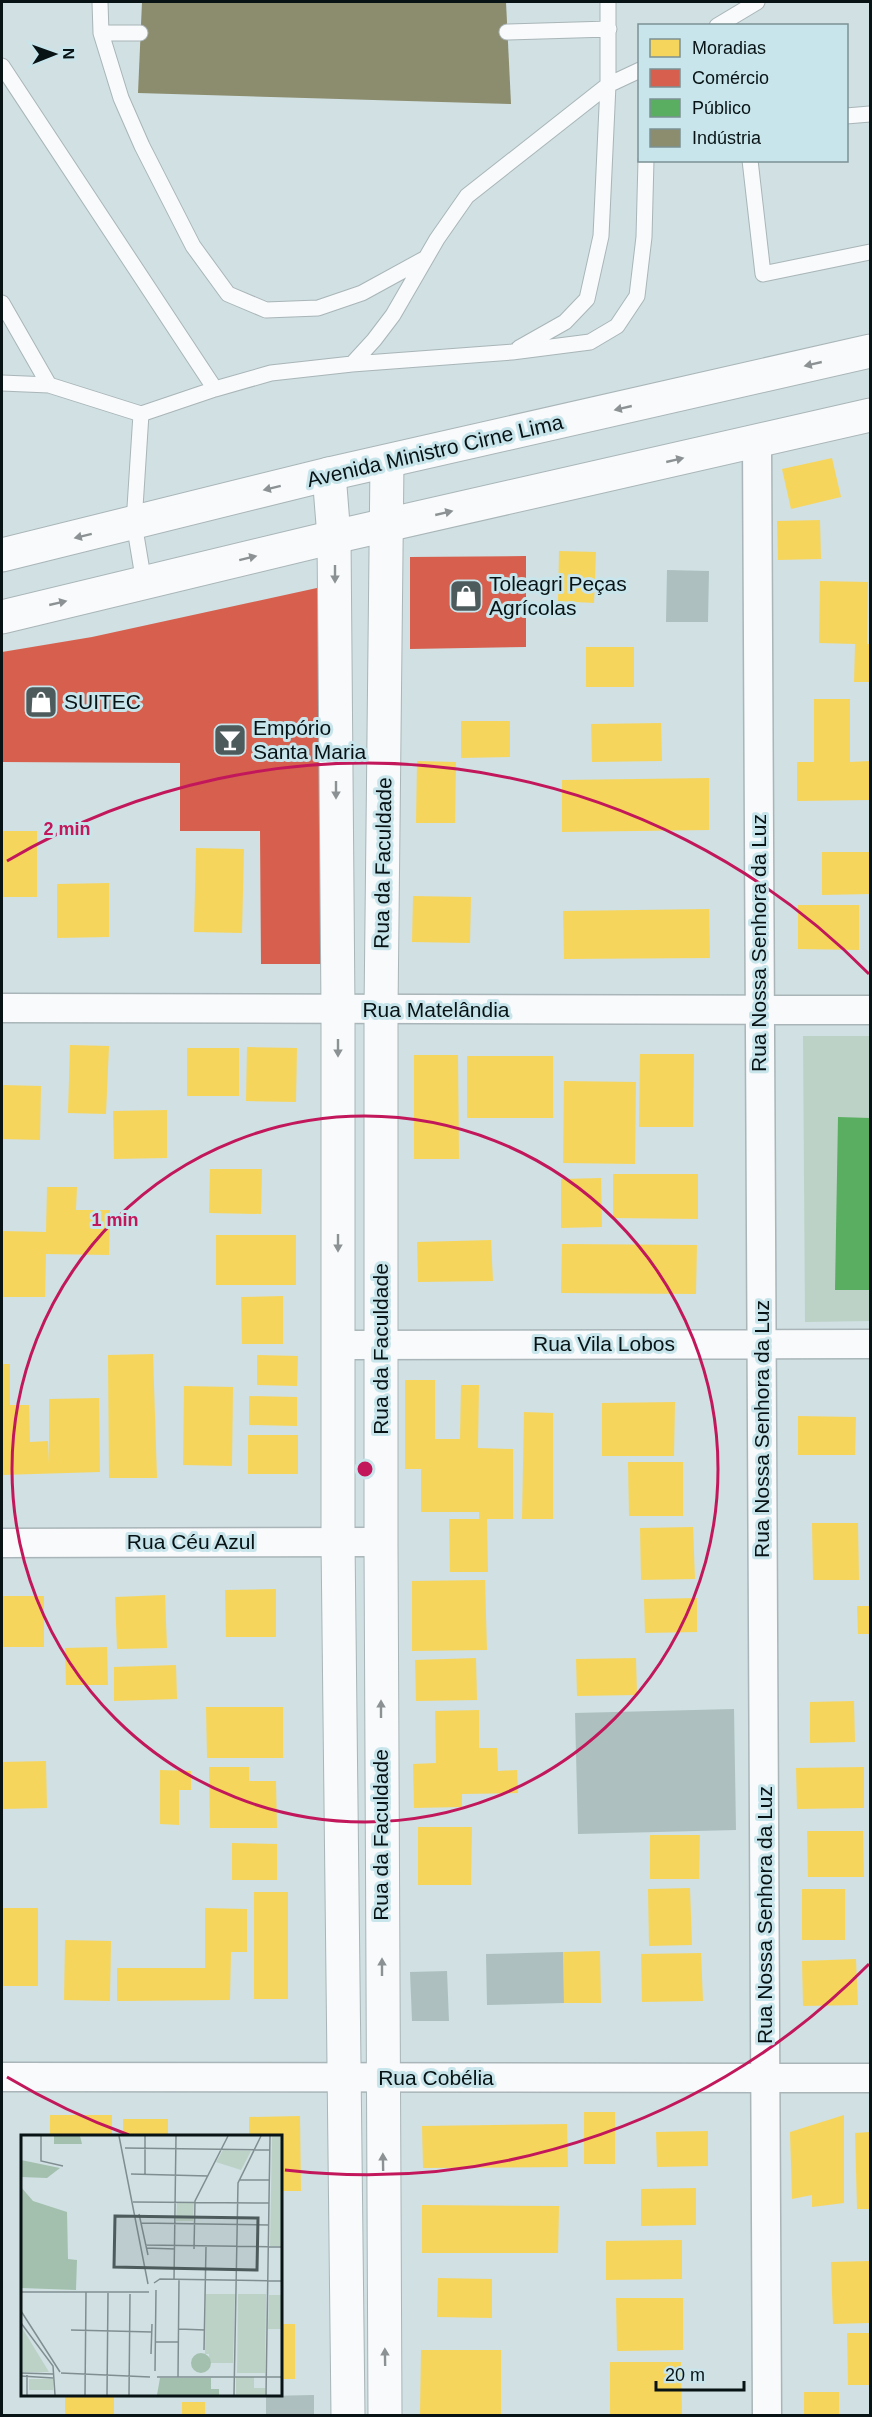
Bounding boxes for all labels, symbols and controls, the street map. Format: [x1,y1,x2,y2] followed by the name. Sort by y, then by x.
[24,24,84,84] north arrow
[638,24,848,162] legend
[692,38,766,58] text: Moradias
[60,48,77,60] text: N
[692,68,769,88] text: Comércio
[692,98,751,118] text: Público
[692,128,762,148] text: Indústria
[804,360,823,370] one-way arrow
[614,403,633,413] one-way arrow
[305,410,566,491] street label: Avenida Ministro Cirne Lima
[666,455,684,465] one-way arrow
[263,484,281,494] one-way arrow
[435,508,453,518] one-way arrow
[74,531,92,541] one-way arrow
[239,552,257,562] one-way arrow
[330,565,340,584] one-way arrow
[489,572,627,619] place label: Toleagri Peças Agrícolas
[448,578,484,614] shop icon: Toleagri Peças Agrícolas
[49,598,68,608] one-way arrow
[23,684,59,720] shop icon: SUITEC
[64,690,141,713] place label: SUITEC
[253,716,367,763] place label: Empório Santa Maria
[212,722,248,758] bar icon: Empório Santa Maria
[370,777,395,949] street label: Rua da Faculdade
[332,781,341,800] one-way arrow
[747,814,770,1072] street label: Rua Nossa Senhora da Luz
[43,819,91,839] text: 2 min
[362,998,510,1021] street label: Rua Matelândia
[333,1039,343,1058] one-way arrow
[91,1210,139,1230] text: 1 min
[333,1234,343,1253] one-way arrow
[369,1263,392,1435] street label: Rua da Faculdade
[750,1300,773,1558] street label: Rua Nossa Senhora da Luz
[533,1332,675,1355] street label: Rua Vila Lobos
[355,1459,375,1479] centre of rings
[127,1530,255,1553] street label: Rua Céu Azul
[376,1700,386,1719] one-way arrow
[369,1749,392,1921] street label: Rua da Faculdade
[753,1786,776,2044] street label: Rua Nossa Senhora da Luz
[377,1958,387,1977] one-way arrow
[378,2066,494,2089] street label: Rua Cobélia
[21,2135,282,2396] inset map
[378,2153,388,2172] one-way arrow
[380,2348,389,2367] one-way arrow
[656,2354,744,2392] scale bar
[665,2365,705,2385] text: 20 m

